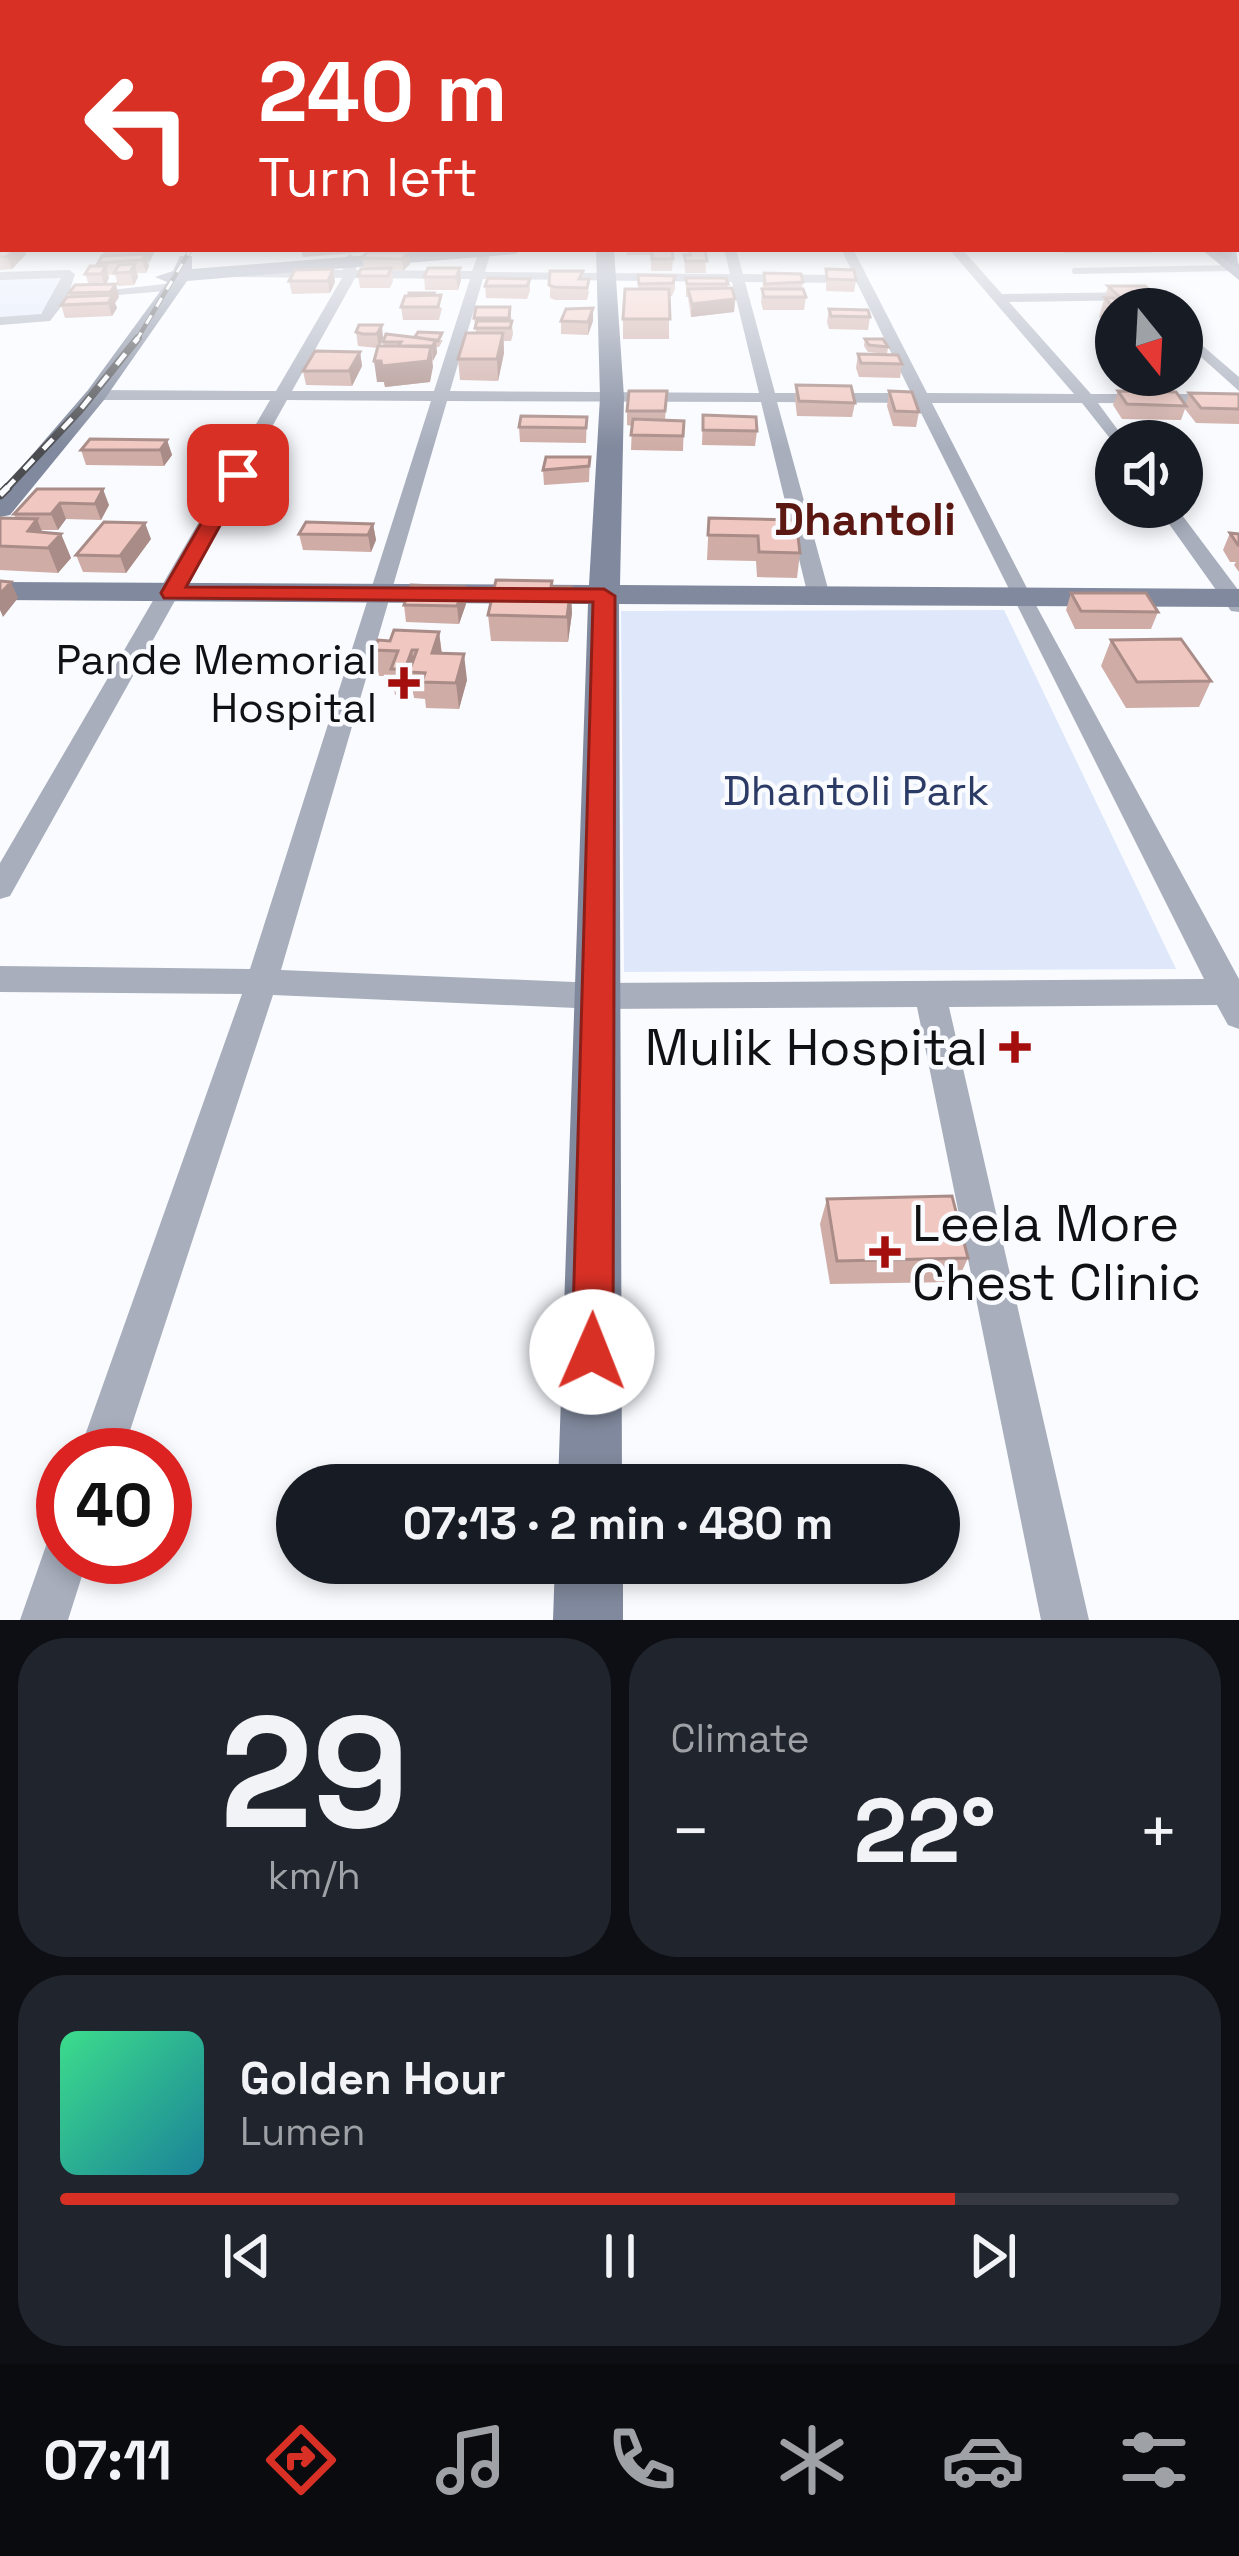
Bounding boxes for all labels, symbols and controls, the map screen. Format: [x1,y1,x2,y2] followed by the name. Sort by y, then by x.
[258,38,507,146] text: 240 m
[60,48,216,204] icon: left
[258,143,478,212] text: Turn left
[1095,288,1203,396] north arrow
[1095,288,1203,528] map controls
[1095,420,1203,528] button: sound
[187,424,289,526] pin
[205,442,271,508] icon: arrive
[774,491,956,548] district label: Dhantoli
[56,633,377,734] place label: Pande Memorial Hospital
[388,667,420,699] marker: Pande Memorial Hospital
[723,764,989,817] park label: Dhantoli Park
[645,1015,988,1080] place label: Mulik Hospital
[999,1031,1031,1063] marker: Mulik Hospital
[912,1191,1201,1315] place label: Leela More Chest Clinic
[869,1236,901,1268] marker: Leela More Chest Clinic
[529,1289,655,1415] position arrow
[36,1428,192,1584] speed limit sign: 40
[403,1495,833,1552] text: 07:13 · 2 min · 480 m
[220,1673,408,1873] text: 29
[671,1714,810,1763] text: Climate
[854,1773,996,1888] text: 22°
[671,1789,711,1873] text: −
[1138,1789,1179,1873] text: +
[268,1851,361,1900] text: km/h
[240,2050,506,2107] text: Golden Hour
[240,2107,366,2156] text: Lumen
[214,2223,280,2289] icon: previous
[587,2223,653,2289] icon: pause
[960,2223,1026,2289] icon: next
[259,2418,343,2502] icon: directions
[429,2418,513,2502] icon: music
[600,2418,684,2502] icon: phone
[770,2418,854,2502] icon: climate
[941,2418,1025,2502] icon: car
[1112,2418,1196,2502] icon: filters
[43,2426,172,2495] text: 07:11

